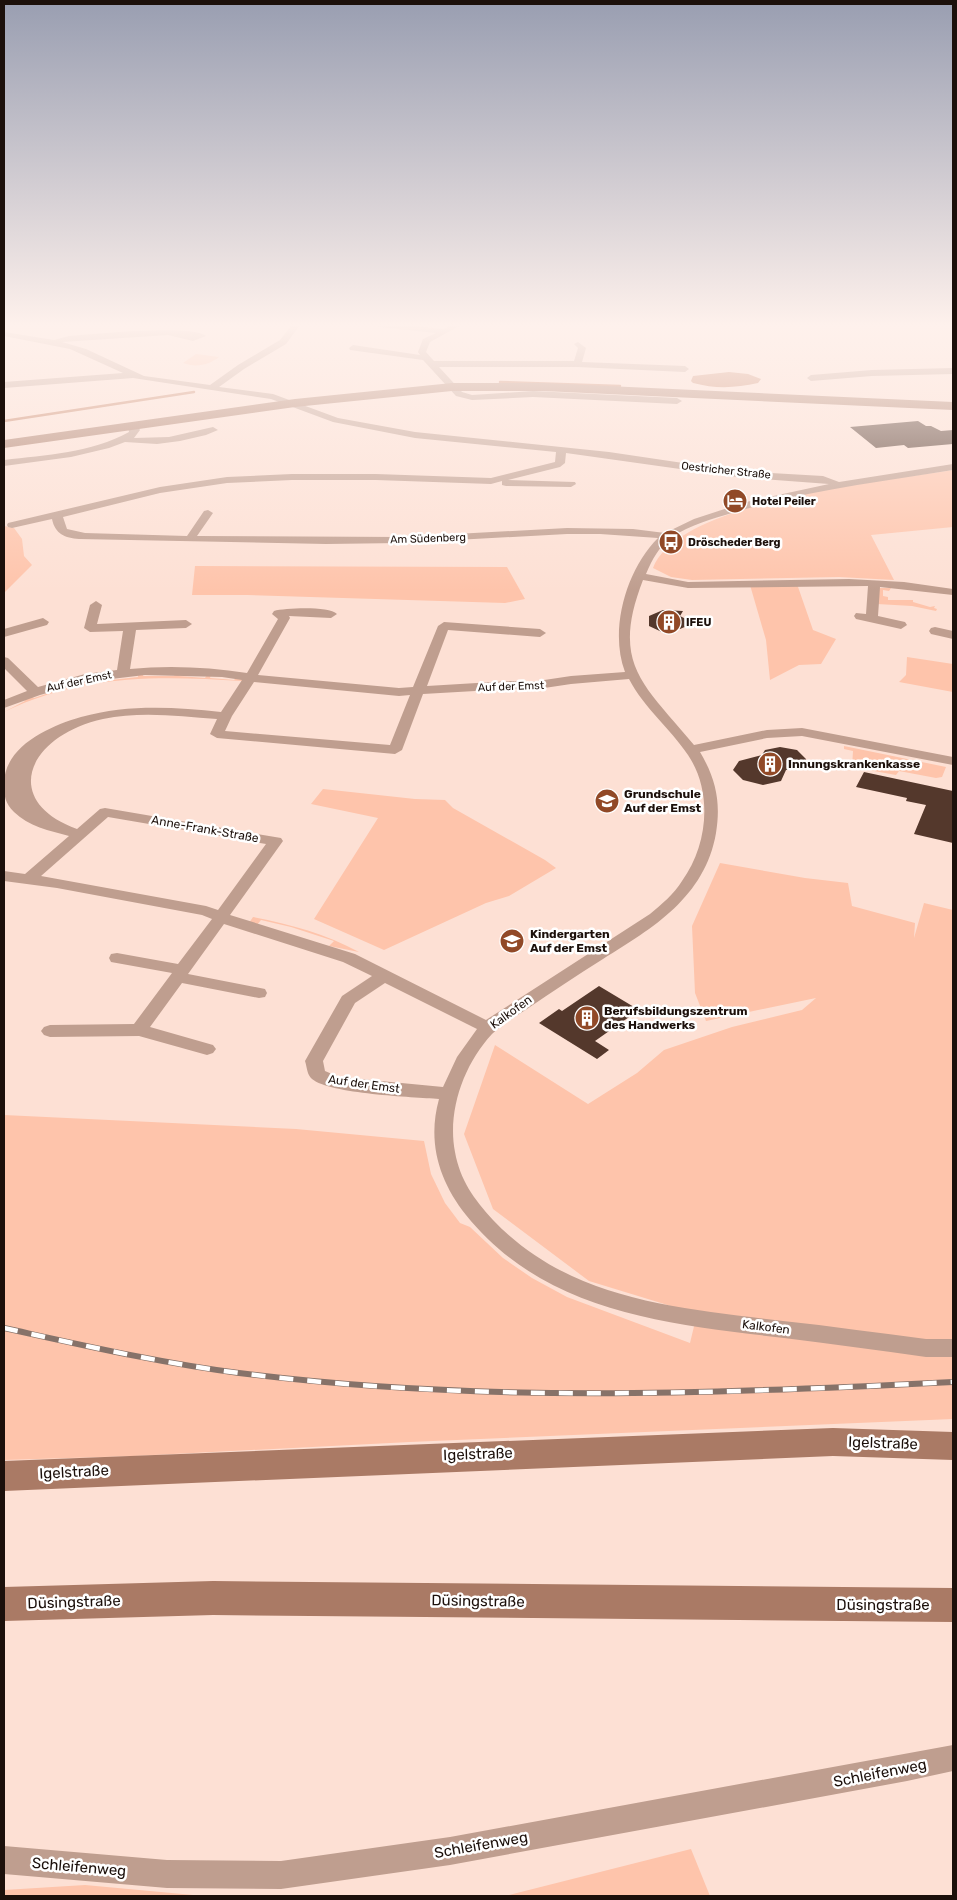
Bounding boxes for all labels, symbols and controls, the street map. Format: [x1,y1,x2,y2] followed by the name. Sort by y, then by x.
[681,459,771,482] street label: Oestricher Straße
[722,488,748,514] hotel icon: Hotel Peiler
[752,495,816,508] place label: Hotel Peiler
[658,529,684,555] bus stop icon: Dröscheder Berg
[390,531,466,546] street label: Am Südenberg
[688,536,781,549] place label: Dröscheder Berg
[656,609,682,635] building icon: IFEU
[686,616,711,629] place label: IFEU
[45,668,114,695] street label: Auf der Emst
[478,679,545,694] street label: Auf der Emst
[757,751,783,777] building icon: Innungskrankenkasse
[788,757,920,771] place label: Innungskrankenkasse
[624,787,702,815] place label: Grundschule Auf der Emst
[594,788,620,814] school or university icon: Grundschule Auf der Emst
[150,813,260,845] street label: Anne-Frank-Straße
[530,927,610,955] place label: Kindergarten Auf der Emst
[499,928,525,954] school or university icon: Kindergarten Auf der Emst
[488,992,534,1032] street label: Kalkofen
[604,1004,747,1032] place label: Berufsbildungszentrum des Handwerks
[574,1005,600,1031] building icon: Berufsbildungszentrum des Handwerks
[327,1072,401,1096] street label: Auf der Emst
[741,1317,791,1337] street label: Kalkofen
[848,1433,918,1453] street label: Igelstraße
[443,1444,513,1464] street label: Igelstraße
[39,1461,109,1483] street label: Igelstraße
[27,1591,121,1613] street label: Düsingstraße
[431,1591,525,1611] street label: Düsingstraße
[836,1596,930,1614] street label: Düsingstraße
[832,1755,928,1791] street label: Schleifenweg
[433,1828,529,1862] street label: Schleifenweg
[31,1854,127,1880] street label: Schleifenweg

